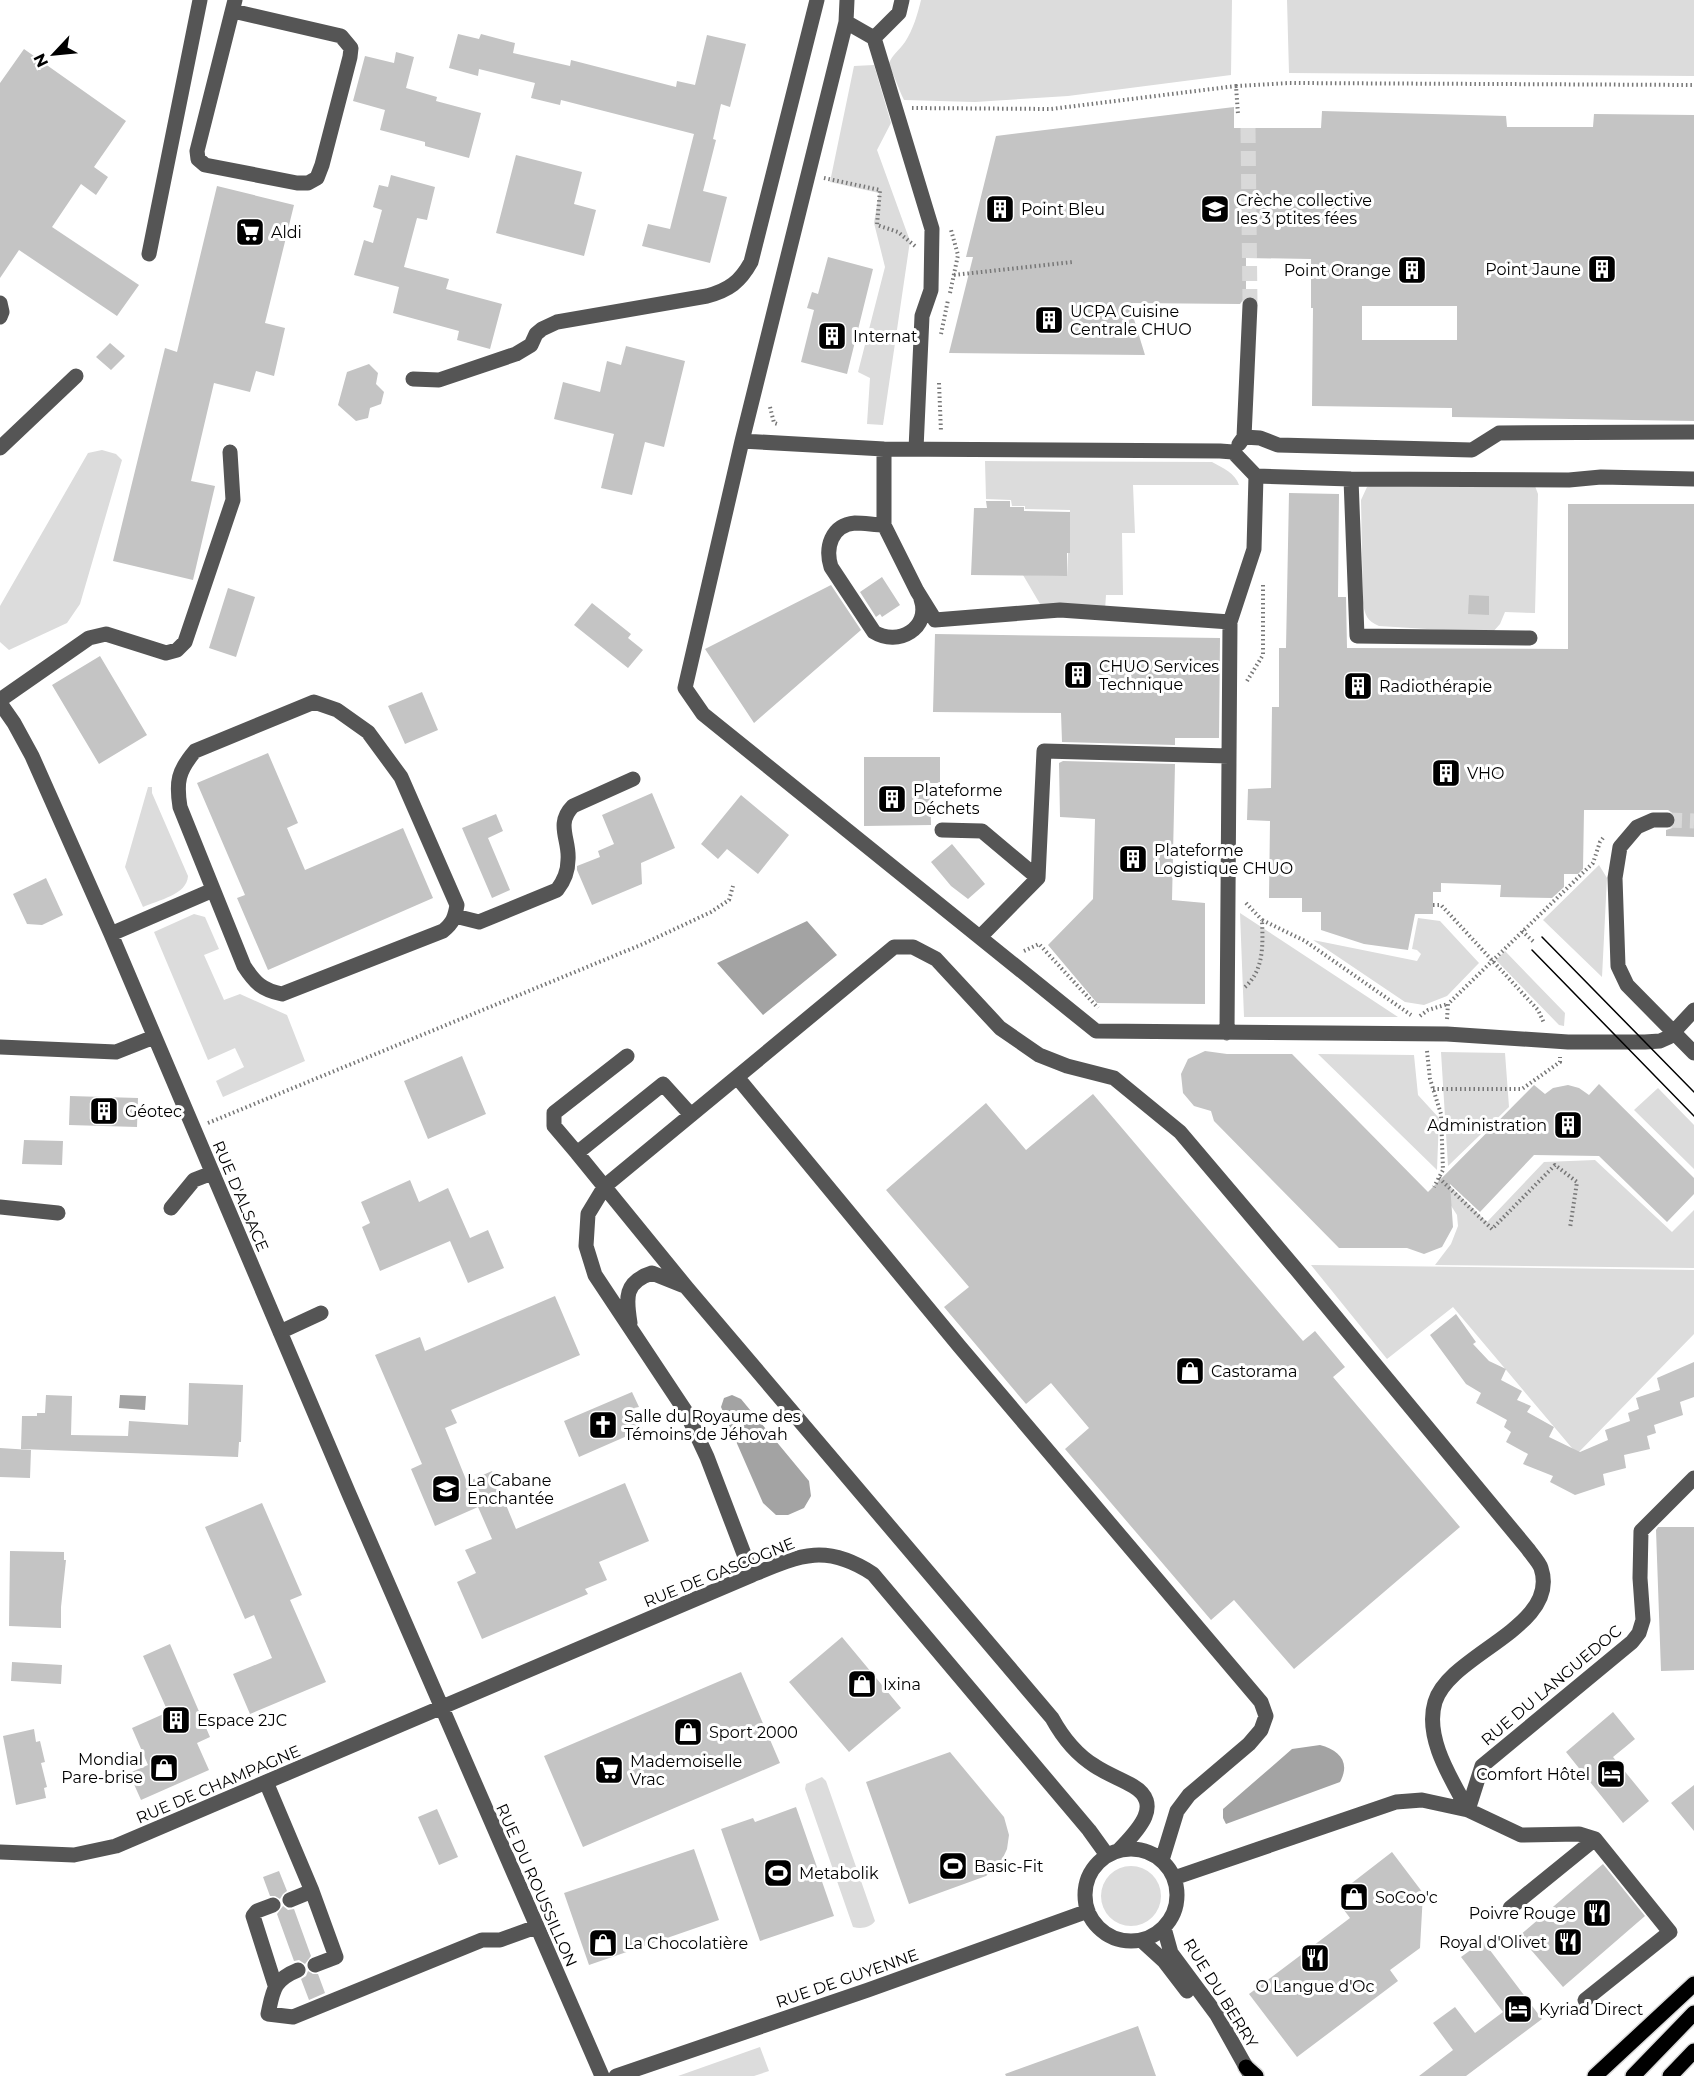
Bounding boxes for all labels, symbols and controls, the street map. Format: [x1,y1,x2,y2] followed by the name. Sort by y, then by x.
[24,24,84,84] north arrow
[30,50,52,70] text: N
[1236,191,1372,228] place label: Crèche collective les 3 ptites fées
[984,193,1016,225] building icon: Point Bleu
[1199,193,1231,225] school or university icon: Crèche collective les 3 ptites fées
[1021,200,1105,219] place label: Point Bleu
[234,216,266,248] supermarket icon: Aldi
[271,223,302,242] place label: Aldi
[1586,253,1618,285] building icon: Point Jaune
[1396,254,1428,286] building icon: Point Orange
[1485,260,1581,279] place label: Point Jaune
[1284,261,1391,280] place label: Point Orange
[1070,302,1192,339] place label: UCPA Cuisine Centrale CHUO
[1033,304,1065,336] building icon: UCPA Cuisine Centrale CHUO
[816,320,848,352] building icon: Internat
[853,327,918,346] place label: Internat
[1099,657,1219,694] place label: CHUO Services Technique
[1062,659,1094,691] building icon: CHUO Services Technique
[1342,670,1374,702] building icon: Radiothérapie
[1379,677,1492,696] place label: Radiothérapie
[1430,757,1462,789] building icon: VHO
[1467,764,1504,783] place label: VHO
[913,781,1002,818] place label: Plateforme Déchets
[876,783,908,815] building icon: Plateforme Déchets
[1154,841,1293,878] place label: Plateforme Logistique CHUO
[1117,843,1149,875] building icon: Plateforme Logistique CHUO
[88,1095,120,1127] building icon: Géotec
[125,1102,182,1121] place label: Géotec
[1552,1109,1584,1141] building icon: Administration
[1427,1116,1547,1135] place label: Administration
[209,1138,272,1254] street label: RUE D'ALSACE
[1174,1355,1206,1387] shop icon: Castorama
[1211,1362,1297,1381] place label: Castorama
[624,1407,801,1444] place label: Salle du Royaume des Témoins de Jéhovah
[587,1409,619,1441] church icon: Salle du Royaume des Témoins de Jéhovah
[467,1471,554,1508] place label: La Cabane Enchantée
[430,1473,462,1505] school or university icon: La Cabane Enchantée
[641,1533,797,1611] street label: RUE DE GASCOGNE
[1477,1621,1625,1750] street label: RUE DU LANGUEDOC
[846,1668,878,1700] shop icon: Ixina
[883,1675,921,1694] place label: Ixina
[160,1704,192,1736] building icon: Espace 2JC
[197,1711,287,1730] place label: Espace 2JC
[672,1716,704,1748] shop icon: Sport 2000
[709,1723,798,1742] place label: Sport 2000
[133,1741,303,1828] street label: RUE DE CHAMPAGNE
[61,1750,143,1787] place label: Mondial Pare-brise
[148,1752,180,1784] shop icon: Mondial Pare-brise
[630,1752,742,1789] place label: Mademoiselle Vrac
[593,1754,625,1786] supermarket icon: Mademoiselle Vrac
[1595,1758,1627,1790] hotel icon: Comfort Hôtel
[1476,1765,1590,1784] place label: Comfort Hôtel
[492,1801,581,1970] street label: RUE DU ROUSSILLON
[937,1850,969,1882] sports icon: Basic-Fit
[762,1857,794,1889] sports icon: Metabolik
[974,1857,1044,1876] place label: Basic-Fit
[799,1864,879,1883] place label: Metabolik
[1338,1881,1370,1913] shop icon: SoCoo'c
[1375,1888,1438,1907] place label: SoCoo'c
[1581,1897,1613,1929] restaurant icon: Poivre Rouge
[1469,1904,1576,1923] place label: Poivre Rouge
[1552,1926,1584,1958] restaurant icon: Royal d'Olivet
[587,1927,619,1959] shop icon: La Chocolatière
[1439,1933,1548,1952] place label: Royal d'Olivet
[624,1934,748,1953] place label: La Chocolatière
[1179,1935,1262,2052] street label: RUE DU BERRY
[1299,1942,1331,1974] restaurant icon: O Langue d'Oc
[773,1945,921,2012] street label: RUE DE GUYENNE
[1255,1977,1375,1996] place label: O Langue d'Oc
[1502,1993,1534,2025] hotel icon: Kyriad Direct
[1539,2000,1644,2019] place label: Kyriad Direct

